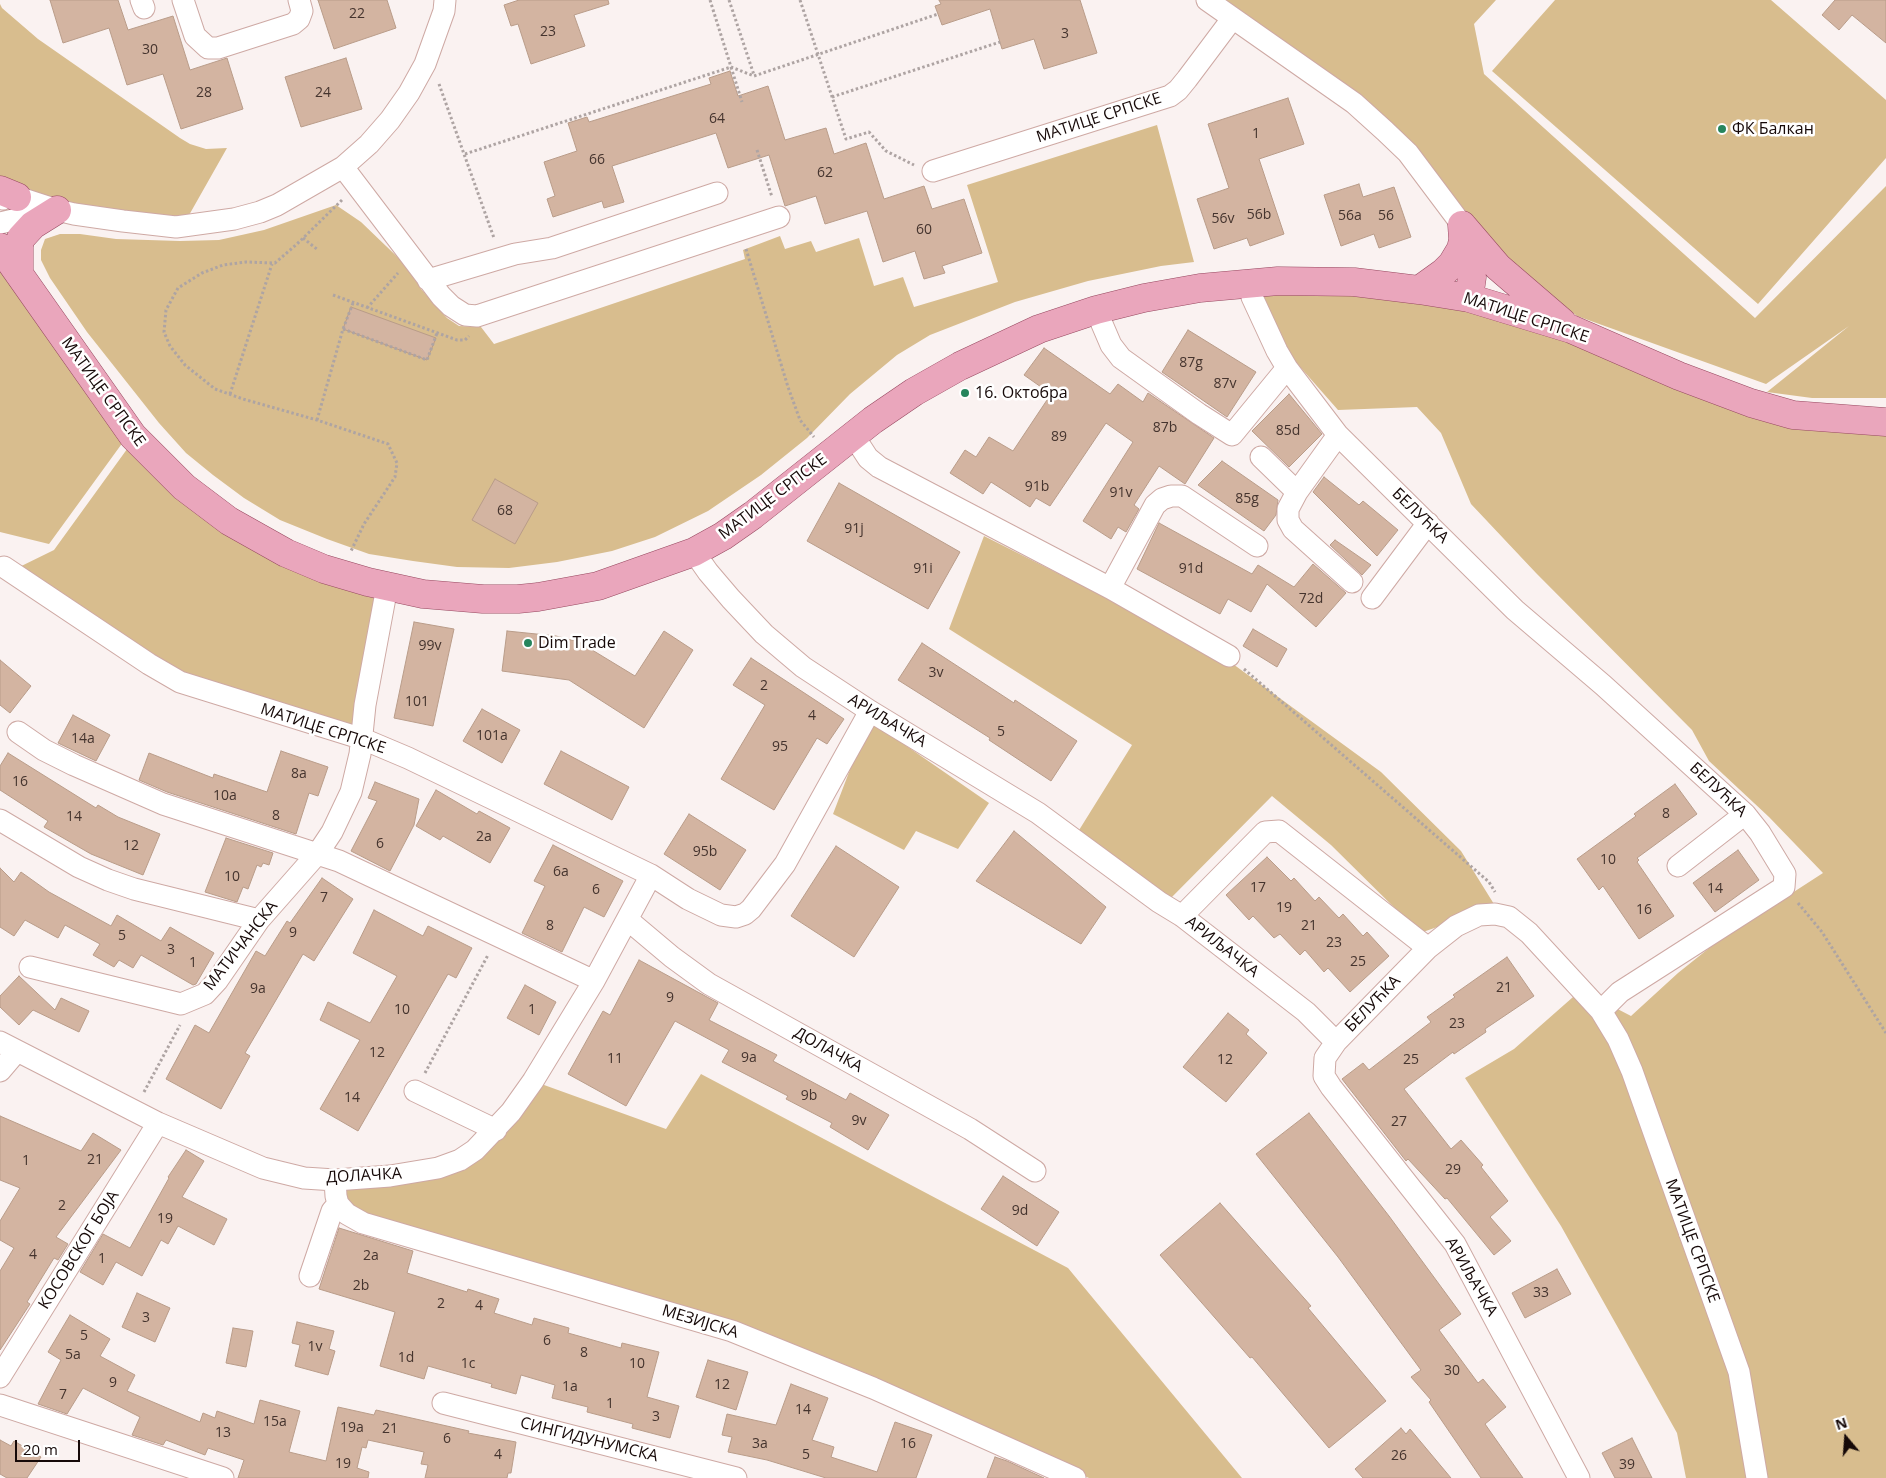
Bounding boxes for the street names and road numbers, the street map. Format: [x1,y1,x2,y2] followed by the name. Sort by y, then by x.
[1034,89,1164,147] street label: МАТИЦЕ СРПСКЕ
[1461,289,1591,347] street label: МАТИЦЕ СРПСКЕ
[57,334,149,450] street label: МАТИЦЕ СРПСКЕ
[715,450,831,544] street label: МАТИЦЕ СРПСКЕ
[1388,484,1452,548] street label: БЕЛУЋКА
[844,690,930,752] street label: АРИЉАЧКА
[258,700,388,758] street label: МАТИЦЕ СРПСКЕ
[1685,759,1751,821] street label: БЕЛУЋКА
[200,897,282,995] street label: МАТИЧАНСКА
[1181,912,1263,982] street label: АРИЉАЧКА
[1341,972,1405,1036] street label: БЕЛУЋКА
[790,1023,866,1077] street label: ДОЛАЧКА
[326,1164,402,1188] street label: ДОЛАЧКА
[1661,1176,1723,1306] street label: МАТИЦЕ СРПСКЕ
[35,1187,123,1313] street label: КОСОВСКОГ БОЈА
[1441,1234,1501,1320] street label: АРИЉАЧКА
[659,1301,741,1343] street label: МЕЗИЈСКА
[518,1414,660,1466] street label: СИНГИДУНУМСКА

